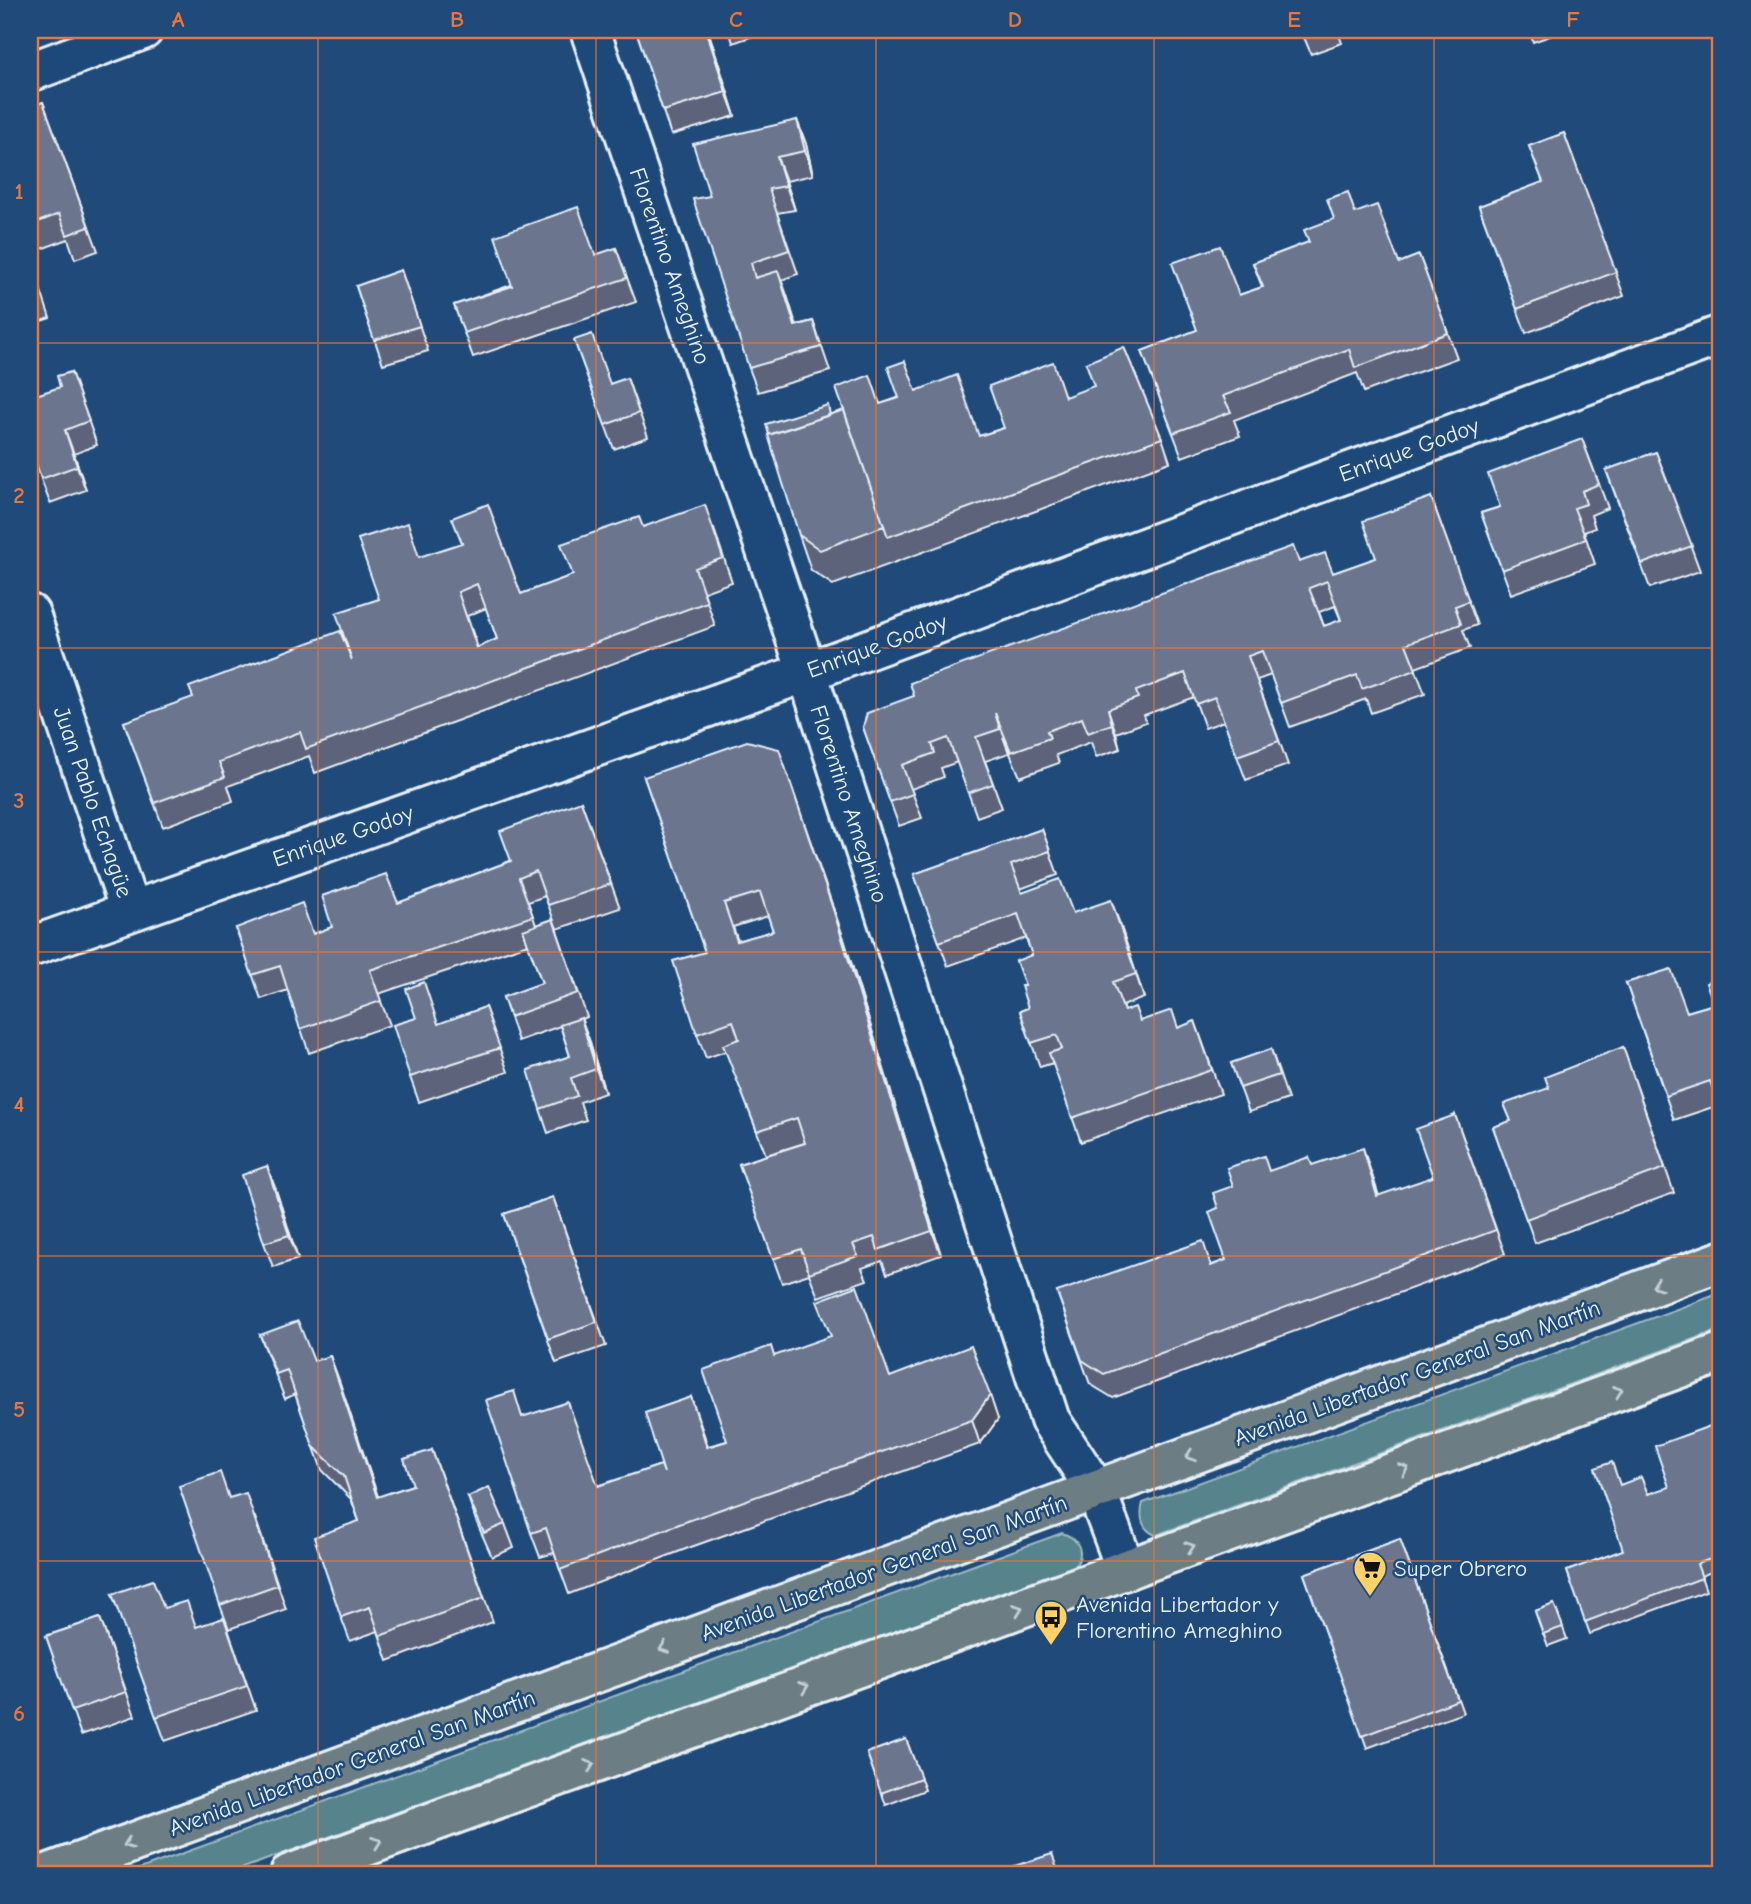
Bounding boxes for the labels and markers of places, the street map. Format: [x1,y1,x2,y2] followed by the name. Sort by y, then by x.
[1351,1549,1389,1598] supermarket icon: Super Obrero
[1394,1555,1527,1582] place label: Super Obrero
[1076,1591,1282,1644] place label: Avenida Libertador y Florentino Ameghino
[1032,1598,1070,1647] bus stop icon: Avenida Libertador y Florentino Ameghino

